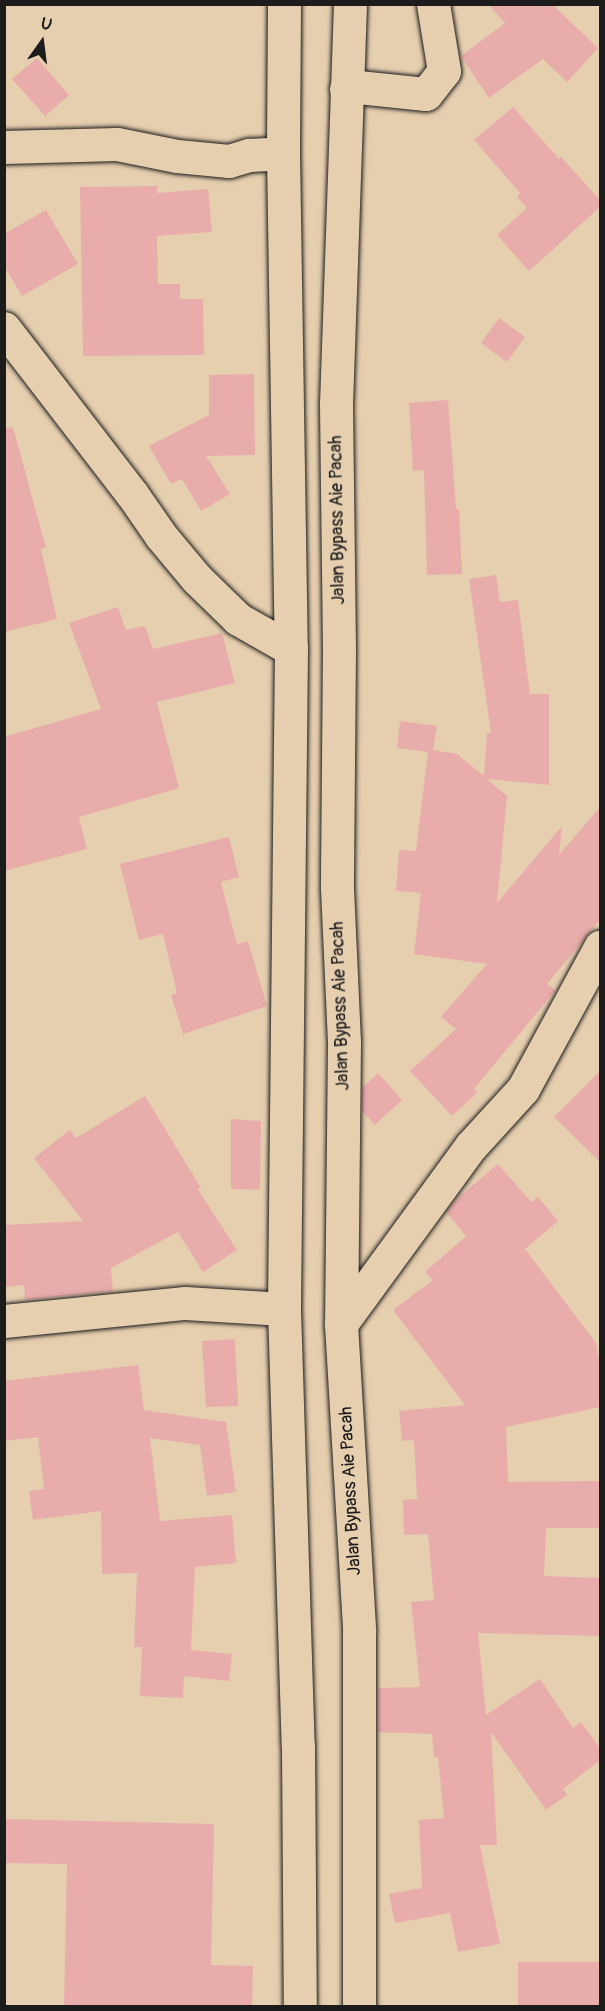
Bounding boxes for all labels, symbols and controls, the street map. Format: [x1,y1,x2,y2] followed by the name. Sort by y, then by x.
[12,12,72,72] north arrow
[39,14,54,36] text: U
[326,435,350,605] street label: Jalan Bypass Aie Pacah
[327,921,355,1091] street label: Jalan Bypass Aie Pacah
[336,1406,366,1576] street label: Jalan Bypass Aie Pacah

